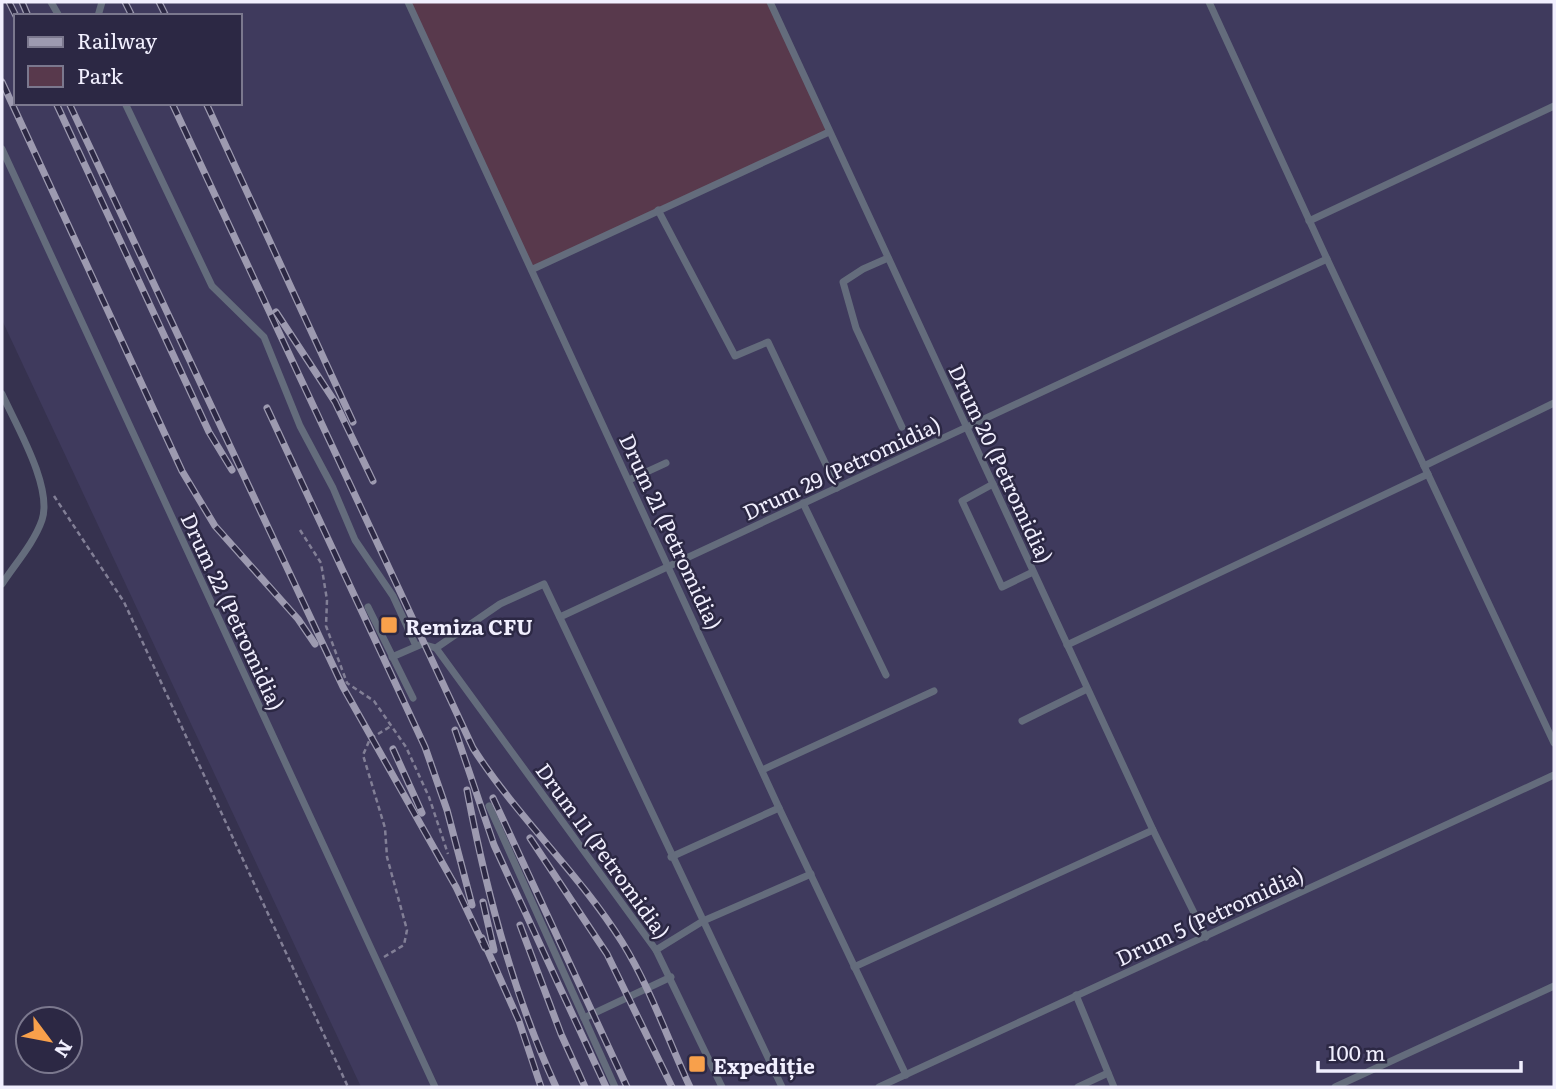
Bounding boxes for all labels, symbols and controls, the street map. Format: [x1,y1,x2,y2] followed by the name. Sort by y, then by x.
[14,14,242,105] legend
[77,24,158,55] text: Railway
[77,59,123,90] text: Park
[942,358,1062,568] street label: Drum 20 (Petromidia)
[737,407,945,527] street label: Drum 29 (Petromidia)
[613,428,731,634] street label: Drum 21 (Petromidia)
[175,507,293,715] street label: Drum 22 (Petromidia)
[405,610,533,641] place label: Remiza CFU
[379,615,399,635] marker: Remiza CFU
[530,756,678,944] street label: Drum 11 (Petromidia)
[1110,858,1308,972] street label: Drum 5 (Petromidia)
[14,1005,84,1075] north arrow
[1318,1030,1521,1074] scale bar
[48,1035,80,1064] text: N
[1328,1036,1385,1067] text: 100 m
[713,1049,815,1081] place label: Expediție
[687,1054,707,1074] marker: Expediție

